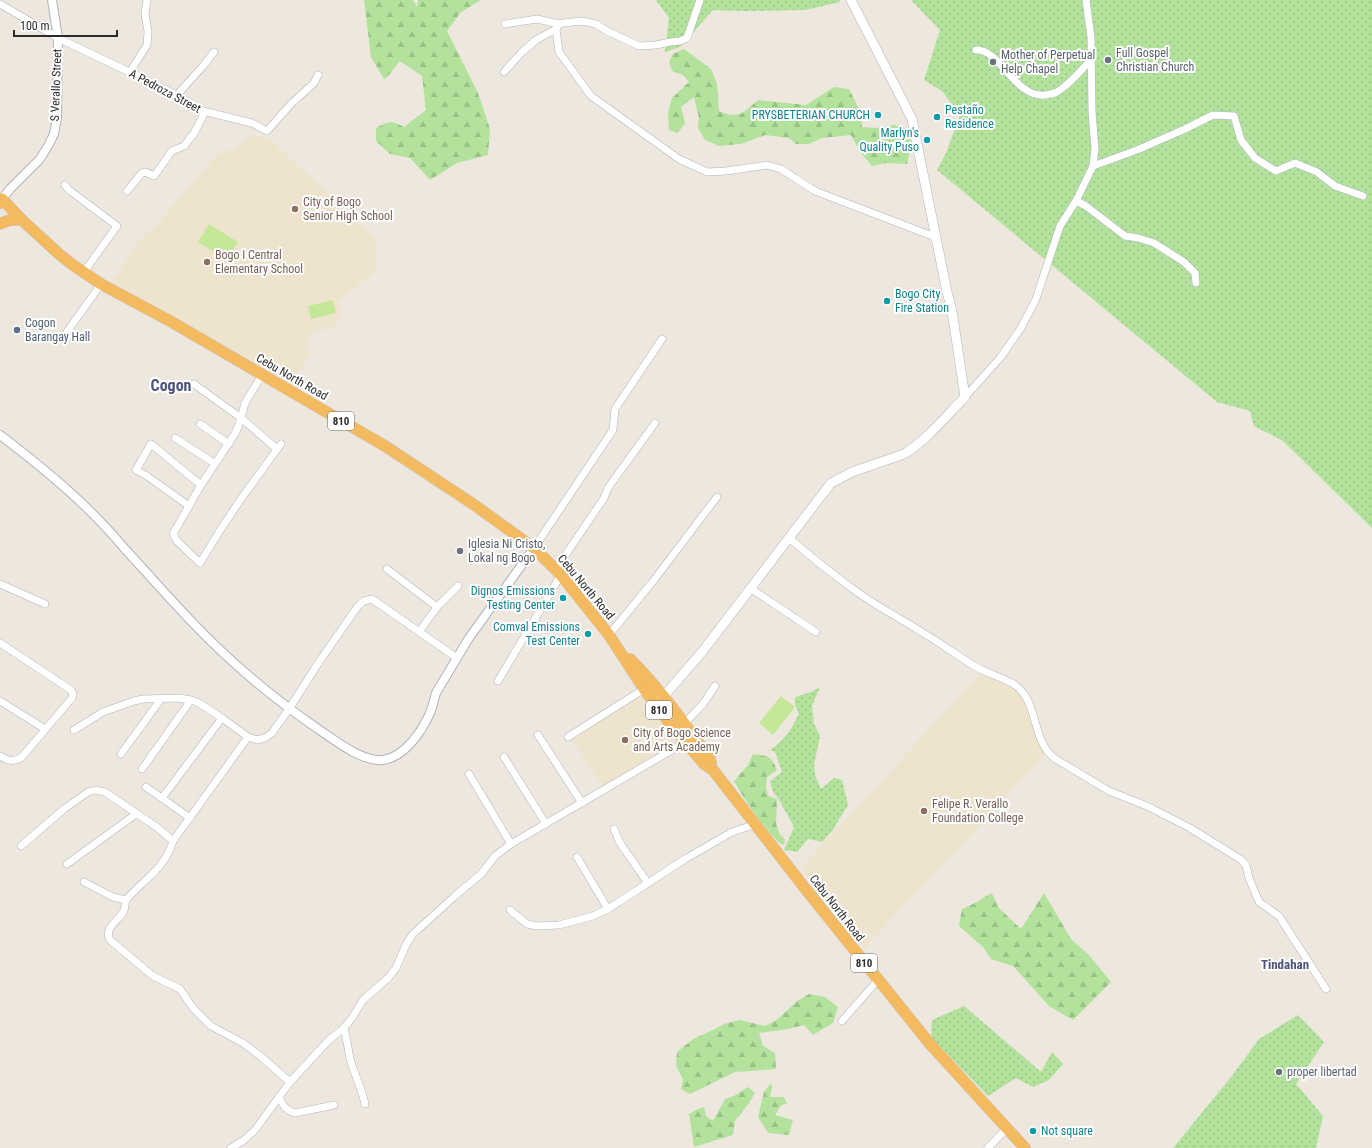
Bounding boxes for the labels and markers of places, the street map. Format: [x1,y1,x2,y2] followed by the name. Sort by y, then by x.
[1116,46,1195,74] place label: Full Gospel Christian Church
[1001,48,1095,76] place label: Mother of Perpetual Help Chapel
[1103,55,1113,65] marker: Full Gospel Christian Church
[988,57,998,67] marker: Mother of Perpetual Help Chapel
[945,103,994,131] place label: Pestaño Residence
[752,108,870,122] place label: PRYSBETERIAN CHURCH
[873,110,883,120] marker: PRYSBETERIAN CHURCH
[932,112,942,122] marker: Pestaño Residence
[859,126,919,154] place label: Marlyn's Quality Puso
[922,135,932,145] marker: Marlyn's Quality Puso
[303,195,393,223] place label: City of Bogo Senior High School
[290,204,300,214] marker: City of Bogo Senior High School
[215,248,303,276] place label: Bogo I Central Elementary School
[202,257,212,267] marker: Bogo I Central Elementary School
[895,287,949,315] place label: Bogo City Fire Station
[882,296,892,306] marker: Bogo City Fire Station
[25,316,90,344] place label: Cogon Barangay Hall
[12,325,22,335] marker: Cogon Barangay Hall
[468,537,545,565] place label: Iglesia Ni Cristo, Lokal ng Bogo
[455,546,465,556] marker: Iglesia Ni Cristo, Lokal ng Bogo
[471,584,555,612] place label: Dignos Emissions Testing Center
[558,593,568,603] marker: Dignos Emissions Testing Center
[493,620,580,648] place label: Comval Emissions Test Center
[583,629,593,639] marker: Comval Emissions Test Center
[633,726,731,754] place label: City of Bogo Science and Arts Academy
[620,735,630,745] marker: City of Bogo Science and Arts Academy
[932,797,1024,825] place label: Felipe R. Verallo Foundation College
[919,806,929,816] marker: Felipe R. Verallo Foundation College
[1287,1065,1357,1079] place label: proper libertad
[1274,1067,1284,1077] marker: proper libertad
[1041,1124,1093,1138] place label: Not square
[1028,1126,1038,1136] marker: Not square

